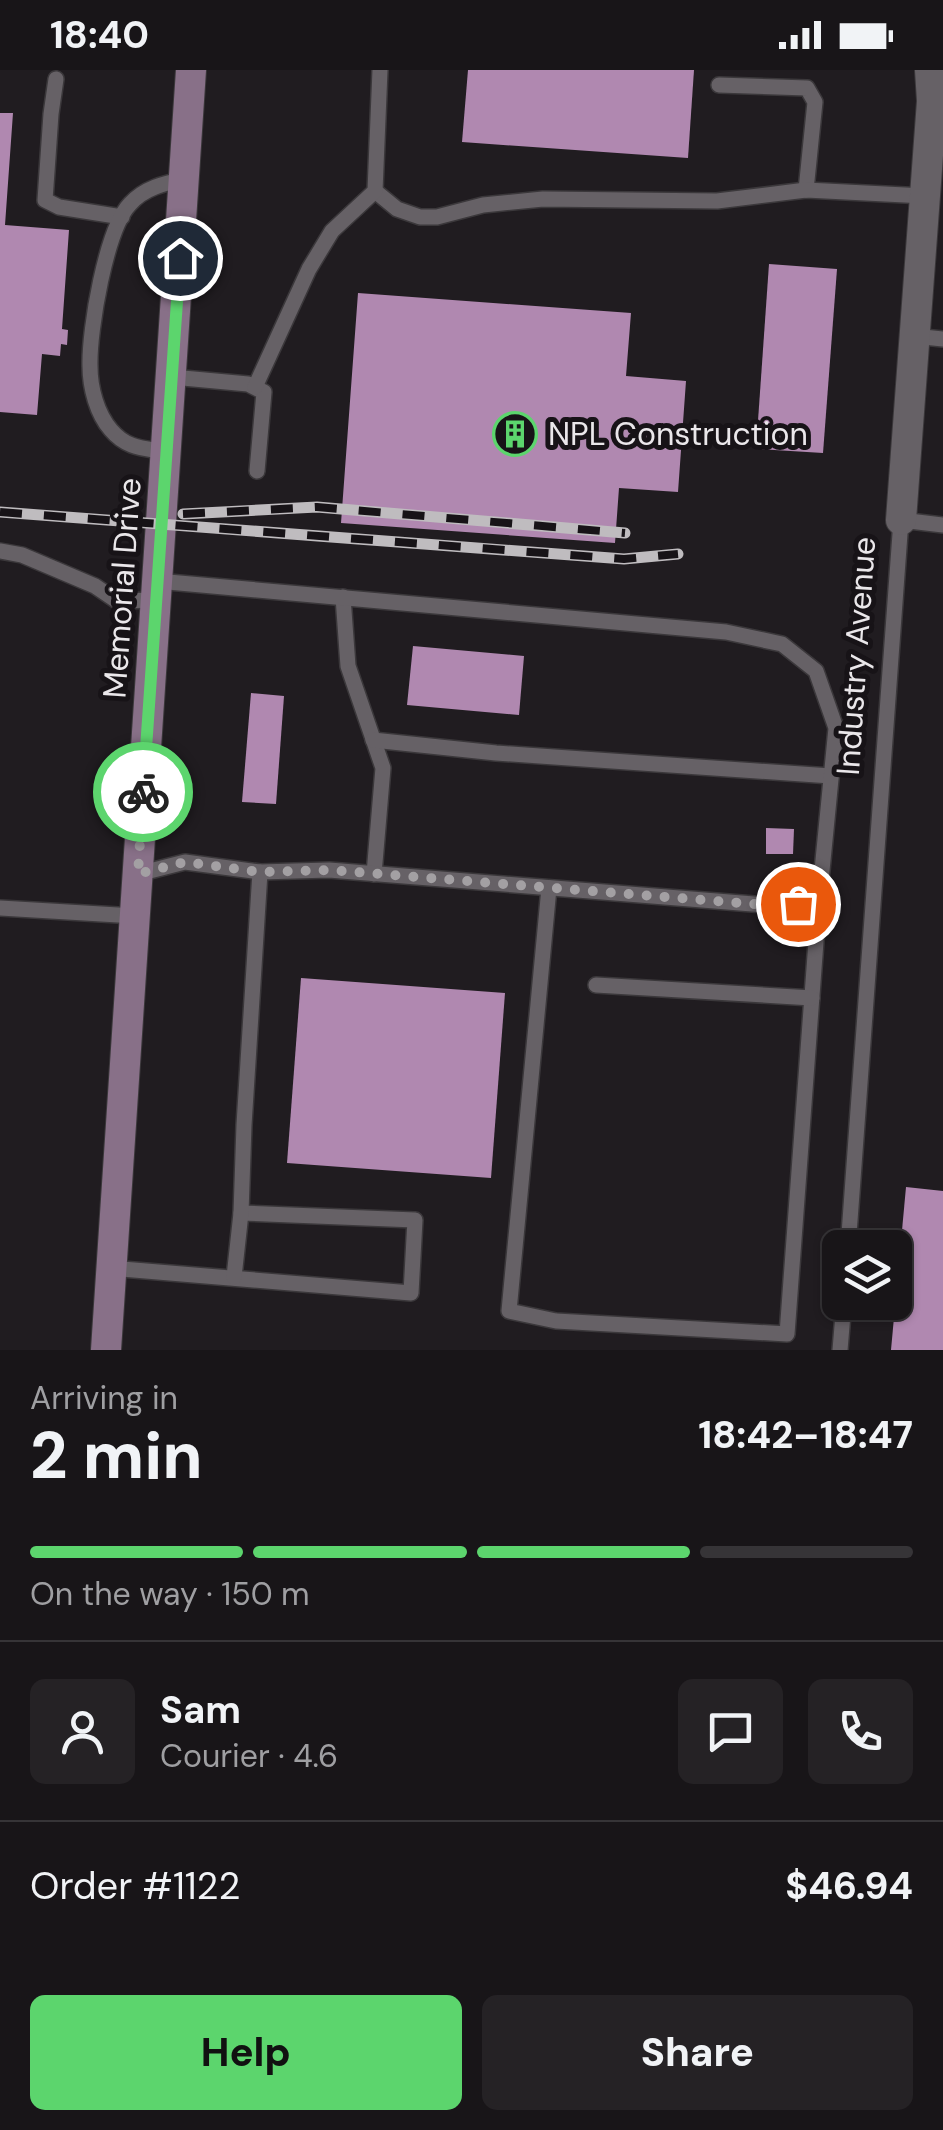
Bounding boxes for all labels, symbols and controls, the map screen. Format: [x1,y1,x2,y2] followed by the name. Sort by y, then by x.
[50,10,149,60] text: 18:40
[138,216,223,301] pin
[153,231,208,286] icon: home
[492,411,538,457] building icon: NPL Construction
[548,413,808,455] place label: NPL Construction
[93,476,151,700] street label: Memorial Drive
[827,535,885,777] street label: Industry Avenue
[93,742,193,842] courier
[116,765,171,820] icon: bike
[756,862,841,947] pin
[771,877,826,932] icon: bag
[822,1230,912,1320] map controls
[822,1230,912,1320] button: layers
[30,1377,178,1419] text: Arriving in
[698,1410,913,1460] text: 18:42–18:47
[30,1414,203,1498] text: 2 min
[30,1573,310,1615] text: On the way · 150 m
[30,1679,135,1784] button: person
[678,1679,783,1784] button: chat
[808,1679,913,1784] button: phone
[160,1685,241,1735] text: Sam
[160,1735,338,1777] text: Courier · 4.6
[30,1861,240,1911] text: Order #1122
[785,1861,913,1911] text: $46.94
[30,1995,462,2110] button: Help
[482,1995,913,2110] button: Share

